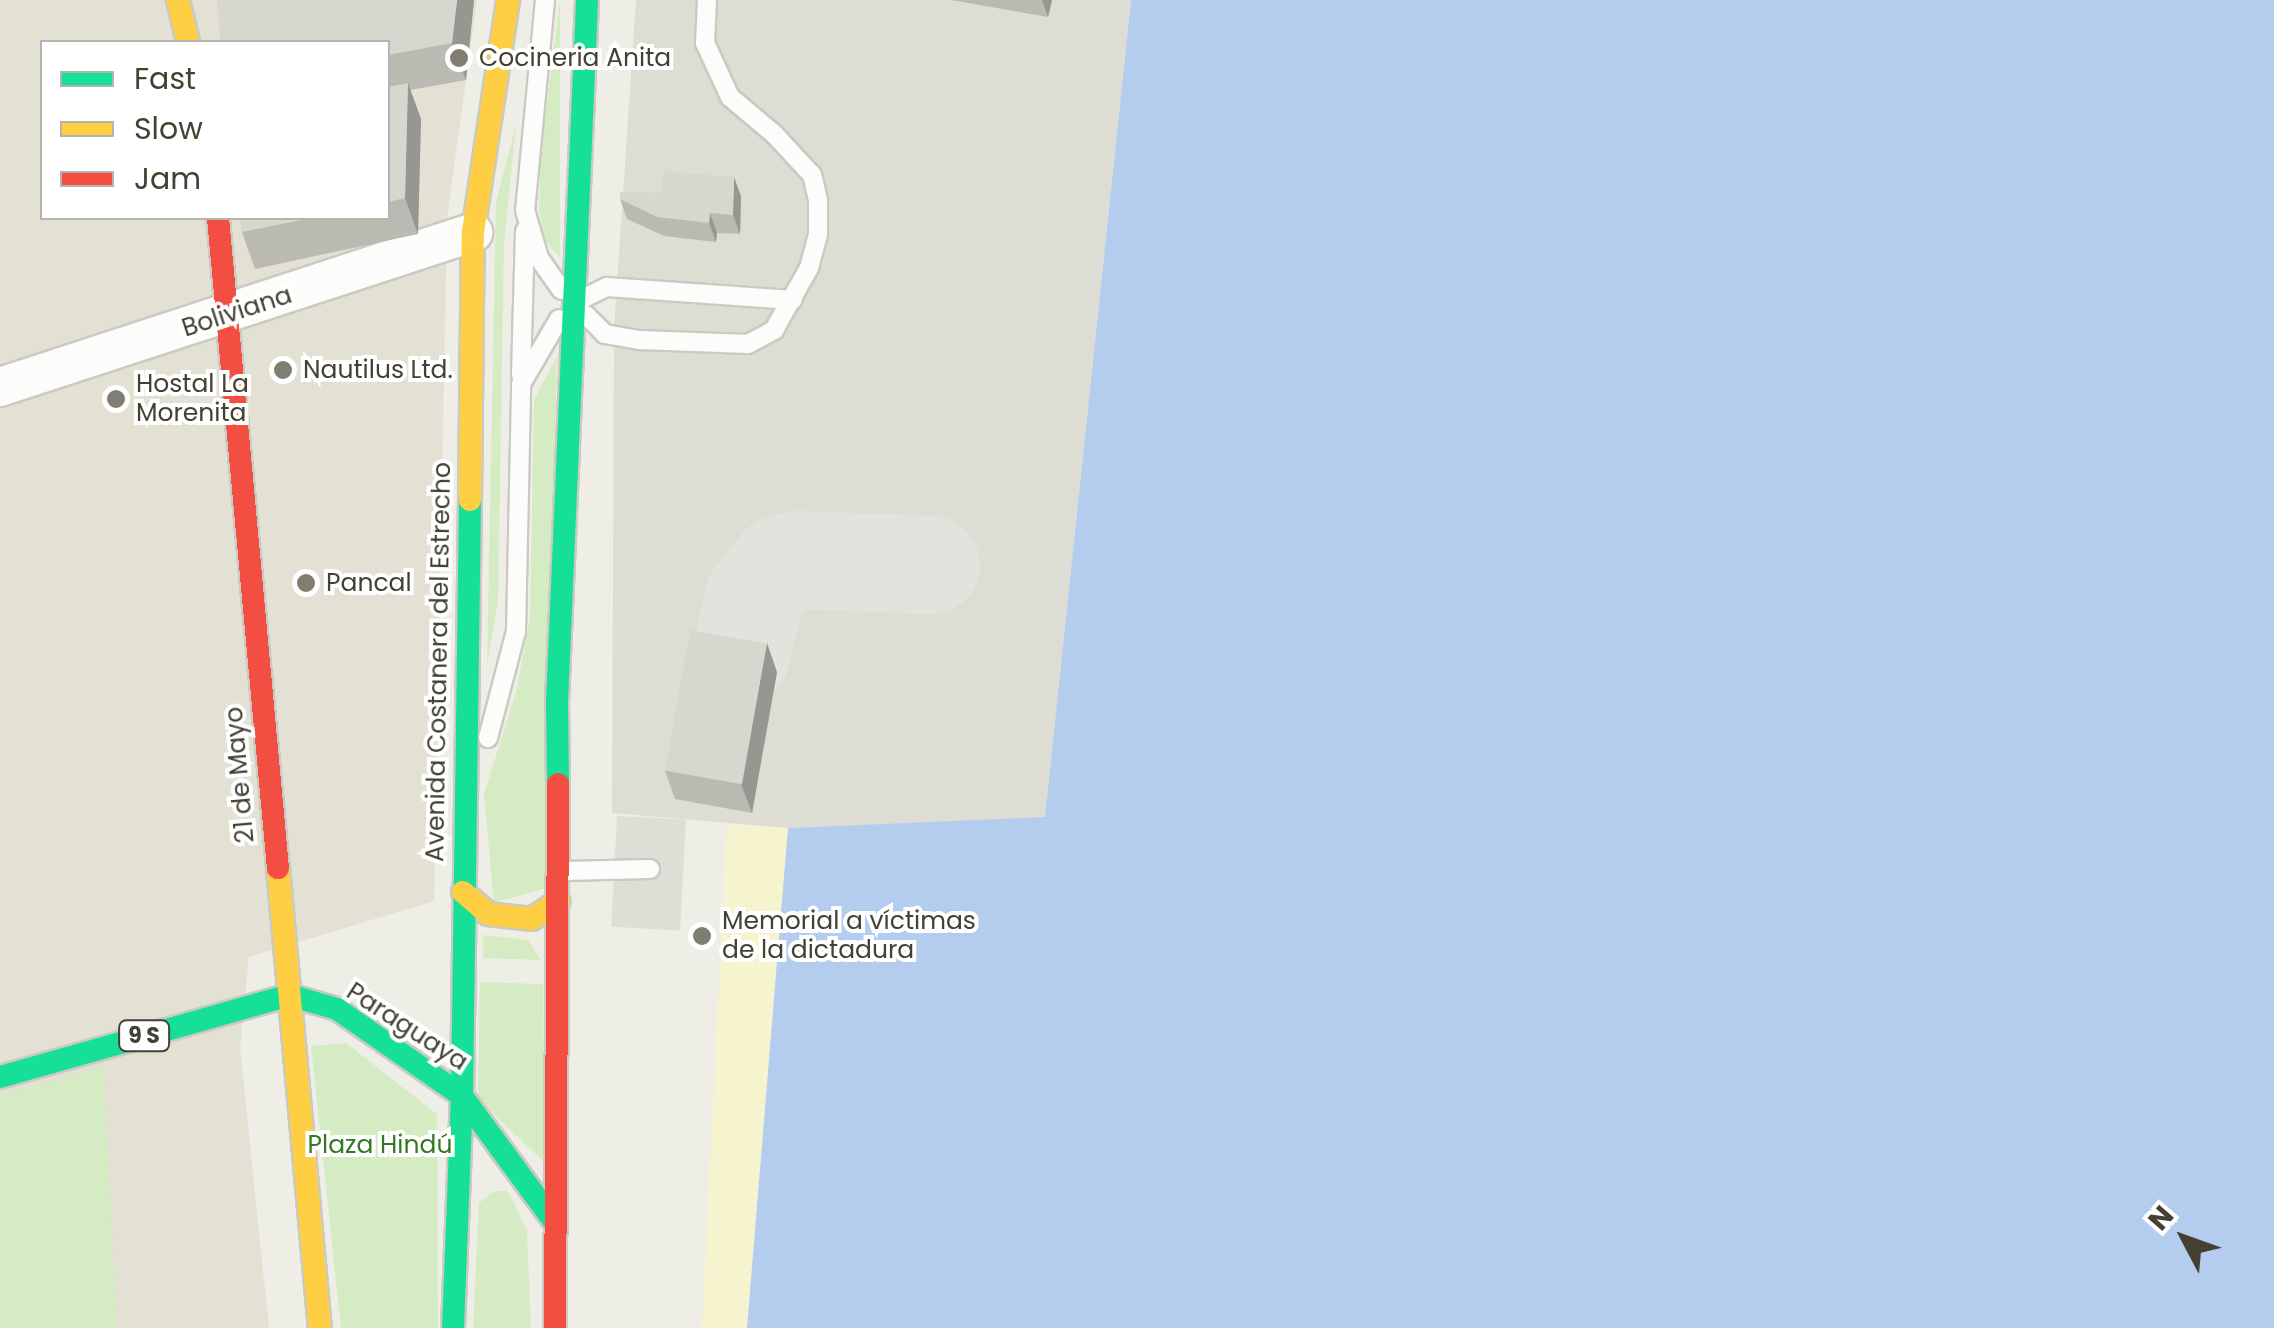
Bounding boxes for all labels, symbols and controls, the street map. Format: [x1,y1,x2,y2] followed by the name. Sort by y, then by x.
[40,40,390,220] legend
[479,43,671,73] place label: Cocineria Anita
[448,47,470,69] marker: Cocineria Anita
[134,57,196,100] text: Fast
[134,107,203,150] text: Slow
[134,157,201,200] text: Jam
[178,280,296,344] street label: Boliviana
[303,355,453,385] place label: Nautilus Ltd.
[272,359,294,381] marker: Nautilus Ltd.
[136,370,249,429] place label: Hostal La Morenita
[105,388,127,410] marker: Hostal La Morenita
[421,462,457,862] street label: Avenida Costanera del Estrecho
[326,568,412,598] place label: Pancal
[295,572,317,594] marker: Pancal
[219,706,261,844] street label: 21 de Mayo
[722,907,976,966] place label: Memorial a víctimas de la dictadura
[691,925,713,947] marker: Memorial a víctimas de la dictadura
[341,977,473,1077] street label: Paraguaya
[116,1019,172,1053] road number: 9 S
[308,1130,452,1160] park label: Plaza Hindú
[2134,1188,2234,1288] north arrow
[2139,1197,2183,1239] text: N

